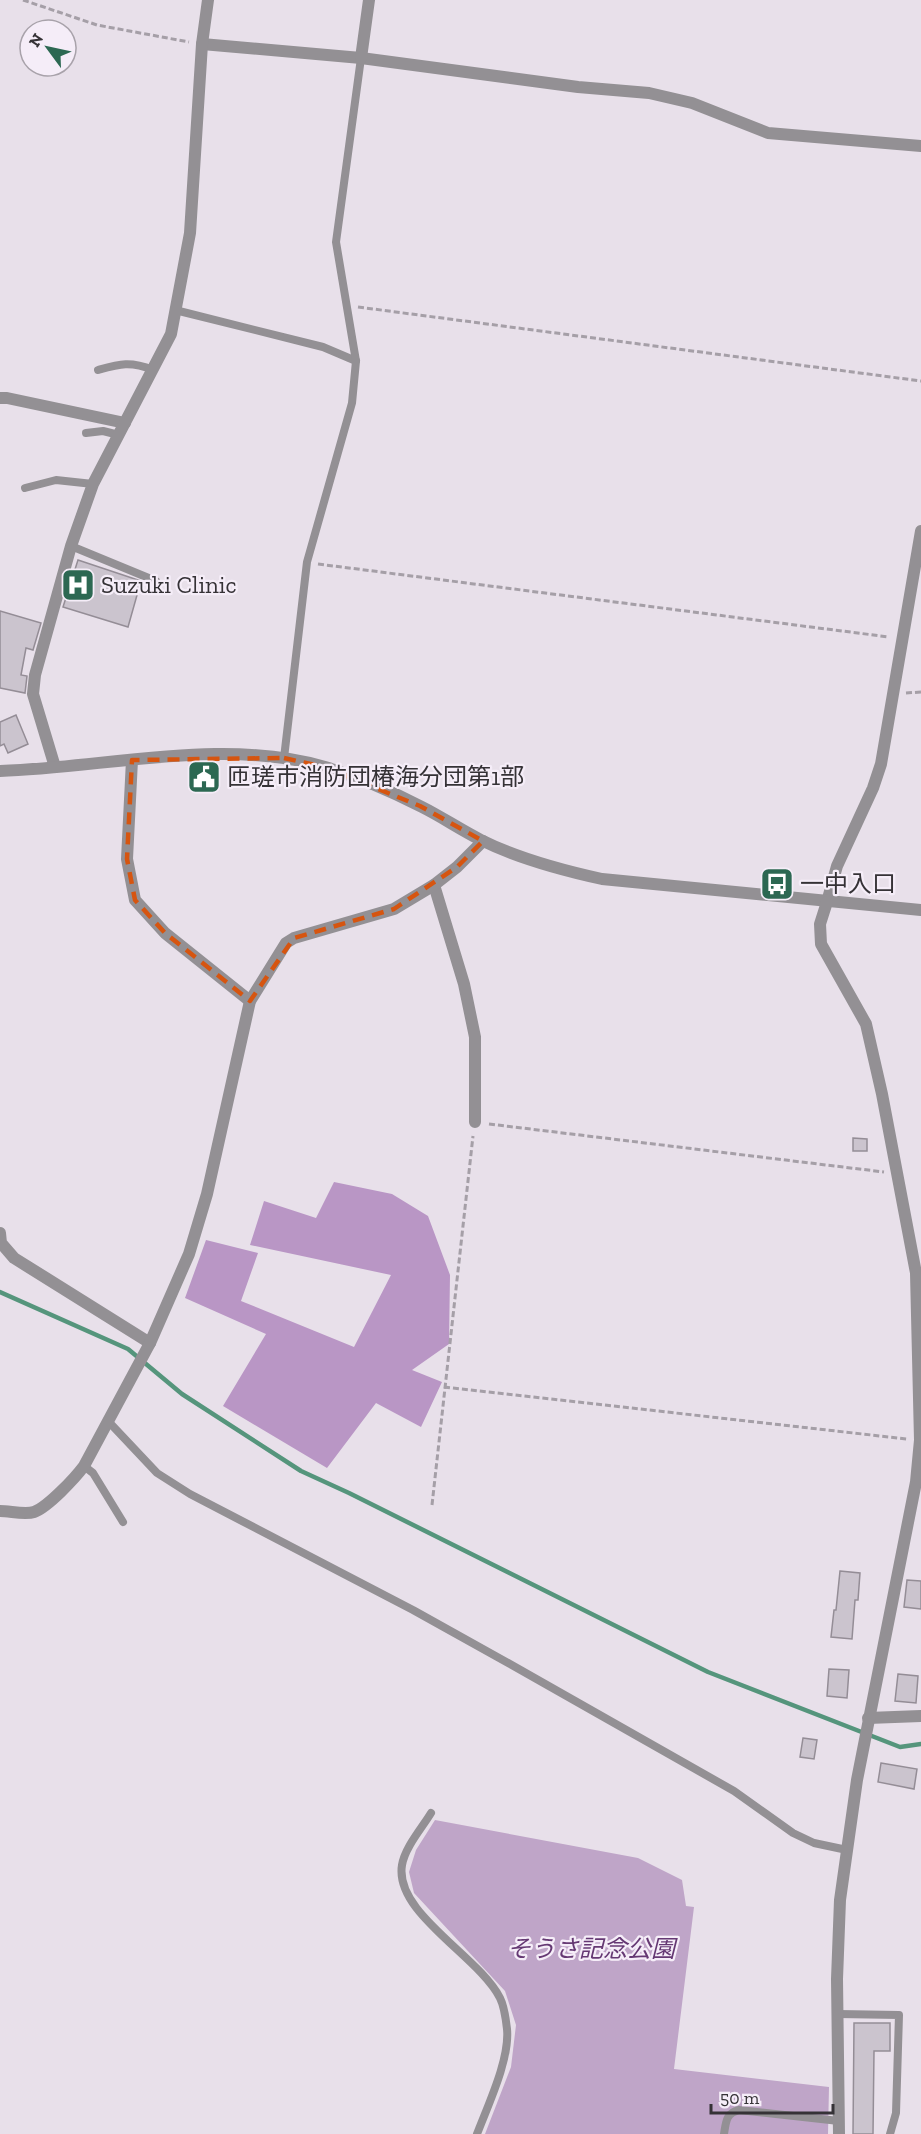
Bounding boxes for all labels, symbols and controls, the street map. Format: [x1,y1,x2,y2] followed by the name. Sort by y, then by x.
[18,18,78,78] north arrow
[25,30,47,50] text: N
[60,567,96,603] hospital icon: Suzuki Clinic
[101,570,237,599] place label: Suzuki Clinic
[186,759,222,795] public building icon: 匝瑳市消防団椿海分団第1部
[227,762,524,791] place label: 匝瑳市消防団椿海分団第1部
[759,866,795,902] bus stop icon: 一中入口
[800,869,896,898] place label: 一中入口
[507,1934,678,1963] park label: そうさ記念公園
[711,2077,832,2115] scale bar
[720,2087,760,2109] text: 50 m

